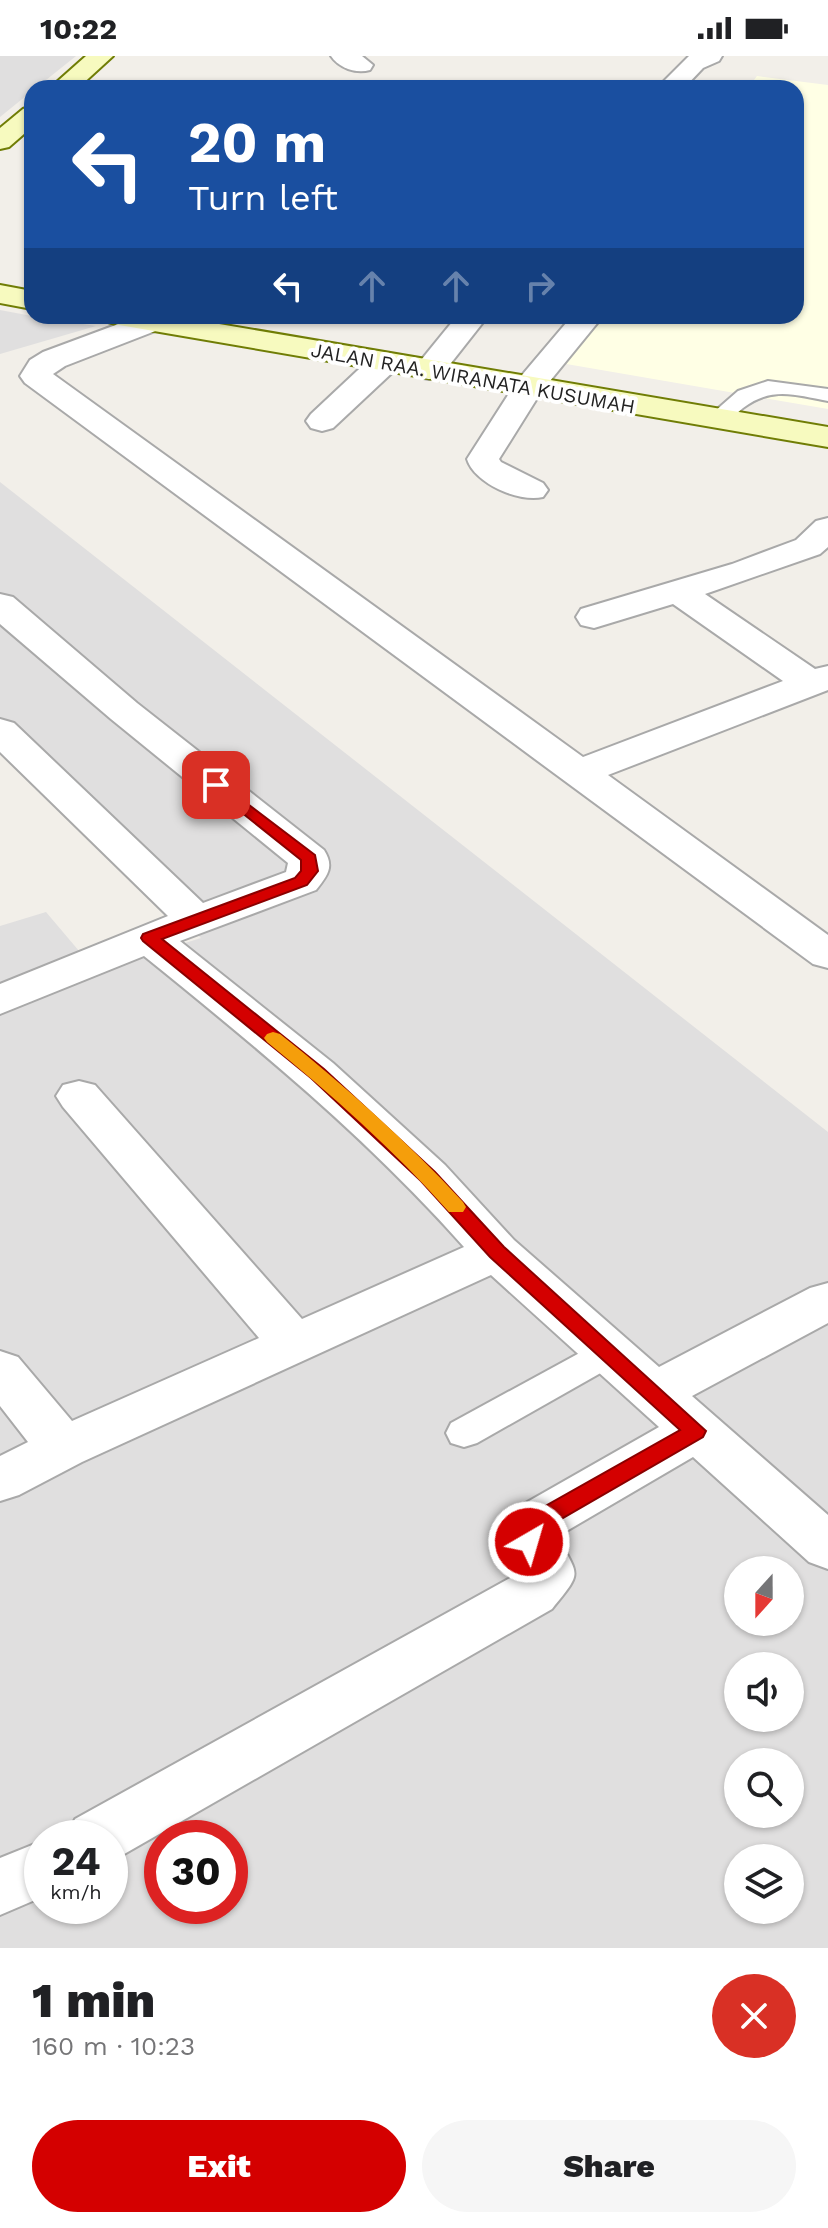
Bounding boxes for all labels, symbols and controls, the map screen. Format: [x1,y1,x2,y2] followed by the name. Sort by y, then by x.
[40,11,117,46] text: 10:22
[188,110,326,176] text: 20 m
[56,112,160,216] icon: left
[188,177,338,219] text: Turn left
[266,264,310,308] icon: left
[350,264,394,308] icon: ahead
[434,264,478,308] icon: ahead
[518,264,562,308] icon: right
[309,338,637,418] street label: JALAN RAA. WIRANATA KUSUMAH
[182,751,250,819] pin
[194,763,238,807] icon: arrive
[487,1500,571,1584] position arrow
[724,1556,804,1636] north arrow
[724,1556,804,1924] map controls
[724,1652,804,1732] button: sound
[724,1748,804,1828] button: search
[144,1820,248,1924] speed limit sign: 30
[51,1838,101,1885] text: 24
[724,1844,804,1924] button: layers
[50,1880,102,1904] text: km/h
[32,1972,155,2029] text: 1 min
[712,1974,796,2058] button: close
[32,2031,195,2061] text: 160 m · 10:23
[32,2120,406,2212] button: Exit
[422,2120,796,2212] button: Share

